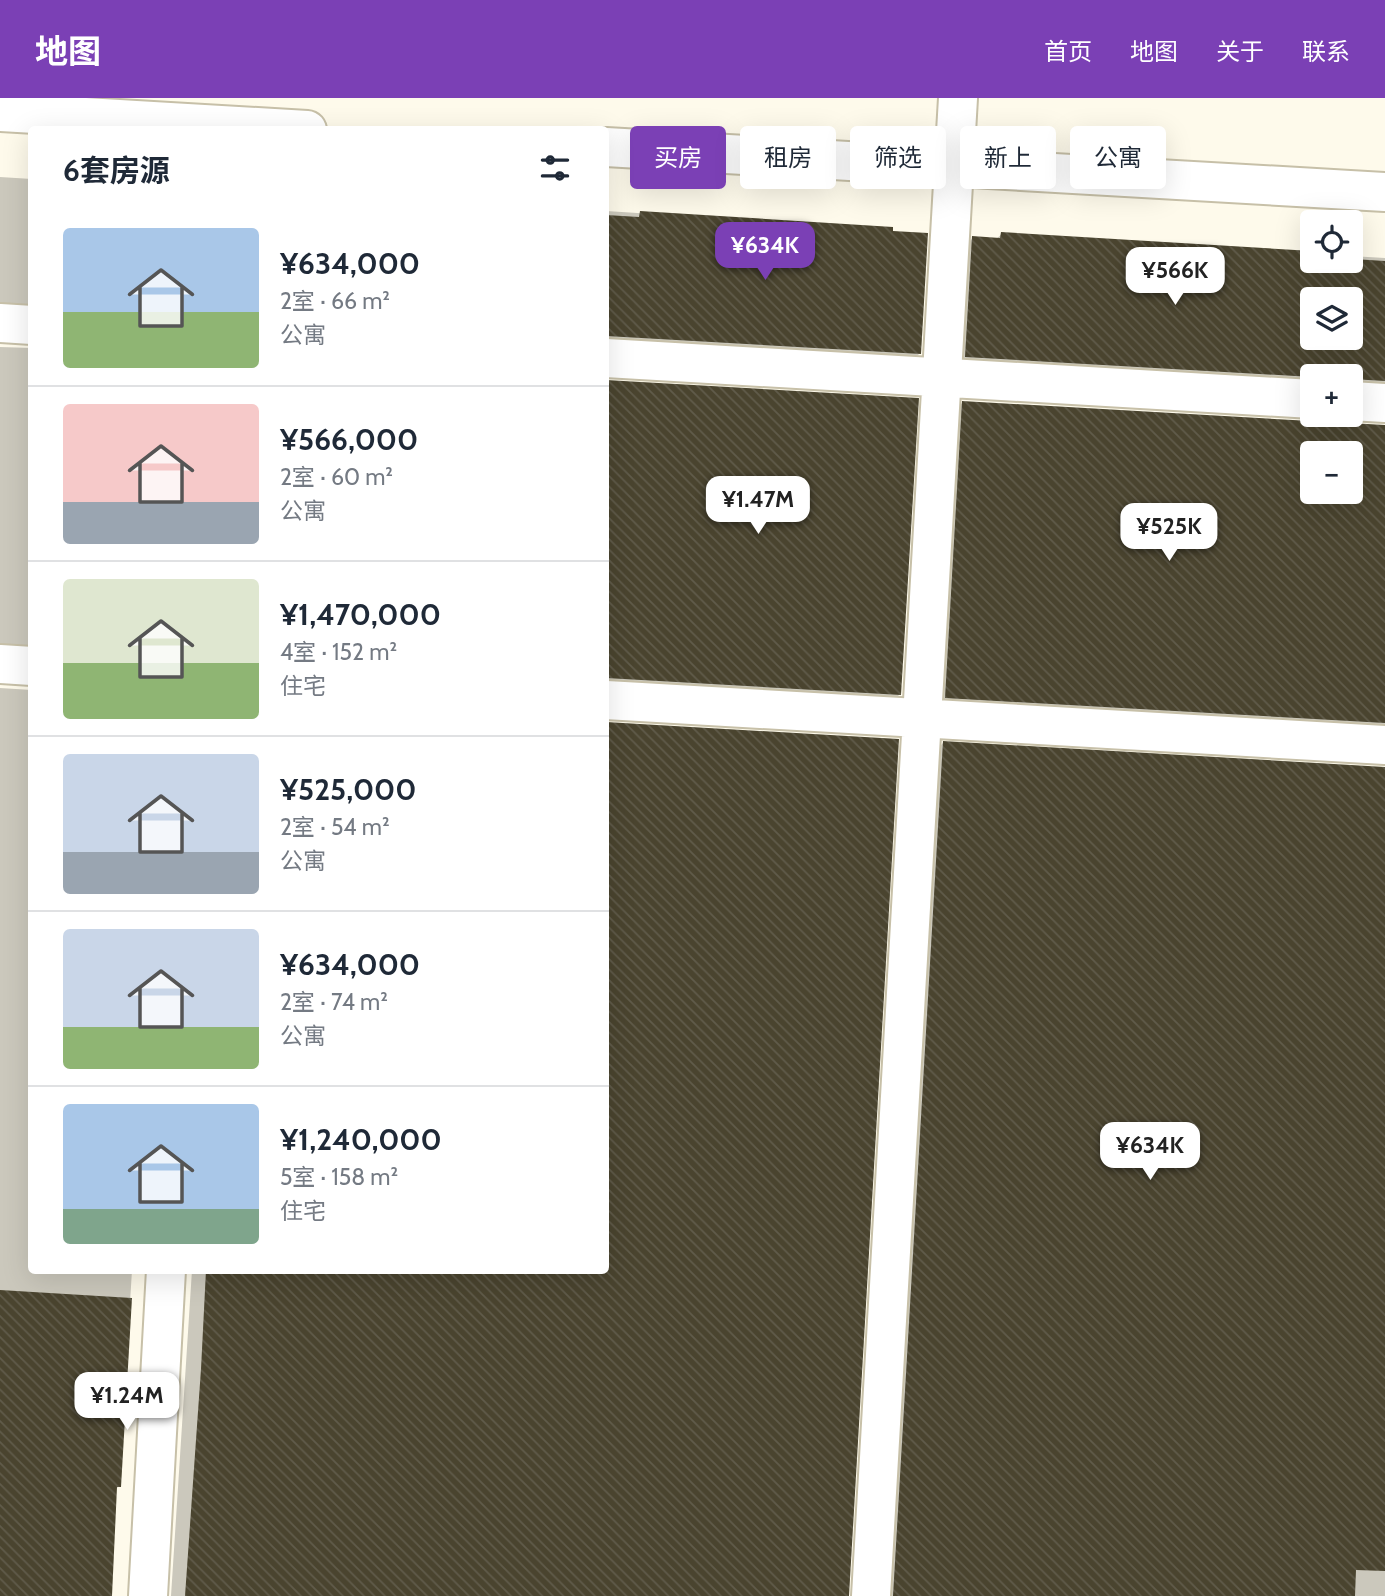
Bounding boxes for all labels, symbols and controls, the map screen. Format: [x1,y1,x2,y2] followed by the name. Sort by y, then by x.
[35,31,101,71] text: 地图
[1044,37,1092,66] text: 首页
[1130,37,1178,66] text: 地图
[1216,37,1264,66] text: 关于
[1302,37,1350,66] text: 联系
[630,126,726,189] chip: 买房
[740,126,836,189] chip: 租房
[850,126,946,189] chip: 筛选
[960,126,1056,189] chip: 新上
[1070,126,1166,189] chip: 公寓
[536,149,574,187] icon: filters
[63,152,170,189] text: 6套房源
[1300,210,1363,504] map controls
[1300,210,1363,273] button: locate
[716,222,814,282] pin: ¥634K
[731,231,799,259] text: ¥634K
[280,245,420,282] text: ¥634,000
[1126,248,1224,307] pin: ¥566K
[119,256,203,340] icon: home
[1142,256,1208,284] text: ¥566K
[280,287,390,315] text: 2室 · 66 m²
[1300,287,1363,350] button: layers
[280,321,326,349] text: 公寓
[1300,364,1363,427] button: +
[280,421,418,458] text: ¥566,000
[119,432,203,516] icon: home
[1300,441,1363,504] button: −
[280,463,393,491] text: 2室 · 60 m²
[701,476,815,536] pin: ¥1.47M
[722,485,794,513] text: ¥1.47M
[280,497,326,525] text: 公寓
[1120,504,1218,563] pin: ¥525K
[1136,512,1202,540] text: ¥525K
[280,596,441,633] text: ¥1,470,000
[119,607,203,691] icon: home
[280,638,397,666] text: 4室 · 152 m²
[280,672,326,700] text: 住宅
[280,771,416,808] text: ¥525,000
[119,782,203,866] icon: home
[280,813,390,841] text: 2室 · 54 m²
[280,847,326,875] text: 公寓
[280,946,420,983] text: ¥634,000
[119,957,203,1041] icon: home
[280,988,388,1016] text: 2室 · 74 m²
[280,1022,326,1050] text: 公寓
[280,1121,442,1158] text: ¥1,240,000
[1101,1122,1199,1182] pin: ¥634K
[1116,1131,1184,1159] text: ¥634K
[119,1132,203,1216] icon: home
[280,1163,398,1191] text: 5室 · 158 m²
[280,1197,326,1225] text: 住宅
[70,1372,184,1432] pin: ¥1.24M
[90,1381,164,1409] text: ¥1.24M

